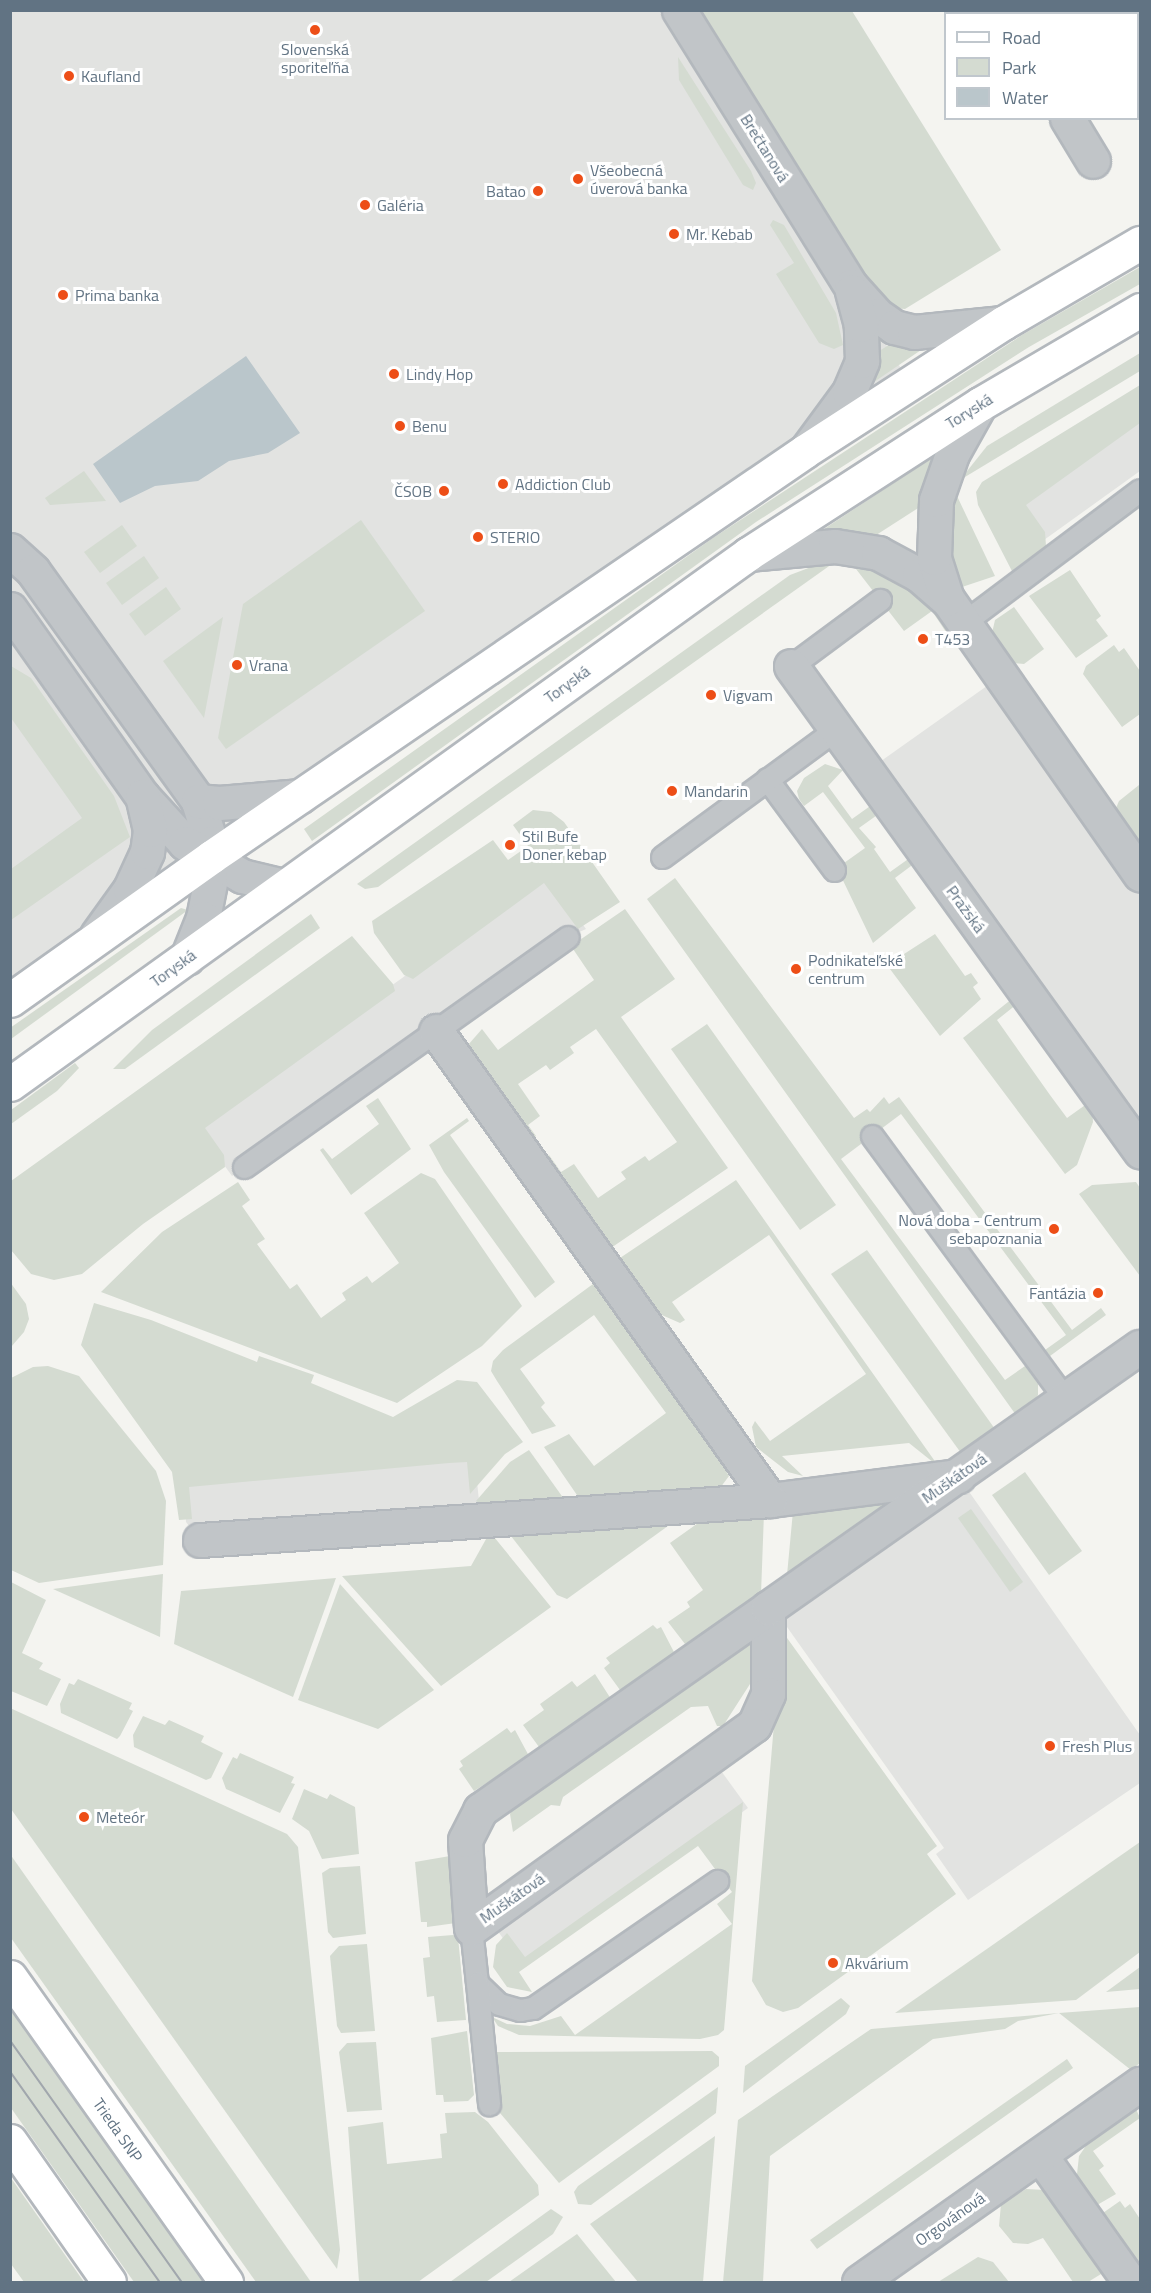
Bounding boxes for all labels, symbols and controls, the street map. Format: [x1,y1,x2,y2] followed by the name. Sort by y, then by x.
[944,12,1139,120] legend
[308,23,322,37] marker: Slovenská sporiteľňa
[1002,24,1041,51] text: Road
[281,39,349,77] place label: Slovenská sporiteľňa
[1002,54,1036,81] text: Park
[81,66,141,86] place label: Kaufland
[62,69,76,83] marker: Kaufland
[1002,84,1048,111] text: Water
[737,111,793,185] street label: Brečtanová
[590,160,688,198] place label: Všeobecná úverová banka
[571,172,585,186] marker: Všeobecná úverová banka
[486,181,526,201] place label: Batao
[531,184,545,198] marker: Batao
[377,195,424,215] place label: Galéria
[358,198,372,212] marker: Galéria
[686,224,753,244] place label: Mr. Kebab
[667,227,681,241] marker: Mr. Kebab
[75,285,159,305] place label: Prima banka
[56,288,70,302] marker: Prima banka
[406,364,473,384] place label: Lindy Hop
[387,367,401,381] marker: Lindy Hop
[942,389,996,433] street label: Toryská
[412,416,447,436] place label: Benu
[393,419,407,433] marker: Benu
[515,474,611,494] place label: Addiction Club
[496,477,510,491] marker: Addiction Club
[394,481,432,501] place label: ČSOB
[437,484,451,498] marker: ČSOB
[490,527,540,547] place label: STERIO
[471,530,485,544] marker: STERIO
[935,629,970,649] place label: T453
[916,632,930,646] marker: T453
[249,655,288,675] place label: Vrana
[230,658,244,672] marker: Vrana
[540,661,594,707] street label: Toryská
[723,685,773,705] place label: Vigvam
[704,688,718,702] marker: Vigvam
[684,781,748,801] place label: Mandarin
[665,784,679,798] marker: Mandarin
[522,826,607,864] place label: Stil Bufe Doner kebap
[503,838,517,852] marker: Stil Bufe Doner kebap
[943,882,989,936] street label: Pražská
[146,945,200,991] street label: Toryská
[808,950,903,988] place label: Podnikateľské centrum
[789,962,803,976] marker: Podnikateľské centrum
[898,1210,1042,1248] place label: Nová doba - Centrum sebapoznania
[1047,1222,1061,1236] marker: Nová doba - Centrum sebapoznania
[1029,1283,1086,1303] place label: Fantázia
[1091,1286,1105,1300] marker: Fantázia
[918,1449,990,1507] street label: Muškátová
[1062,1736,1132,1756] place label: Fresh Plus
[1043,1739,1057,1753] marker: Fresh Plus
[96,1807,145,1827] place label: Meteór
[77,1810,91,1824] marker: Meteór
[476,1869,548,1927] street label: Muškátová
[845,1953,909,1973] place label: Akvárium
[826,1956,840,1970] marker: Akvárium
[89,2095,147,2165] street label: Trieda SNP
[911,2188,989,2250] street label: Orgovánová

